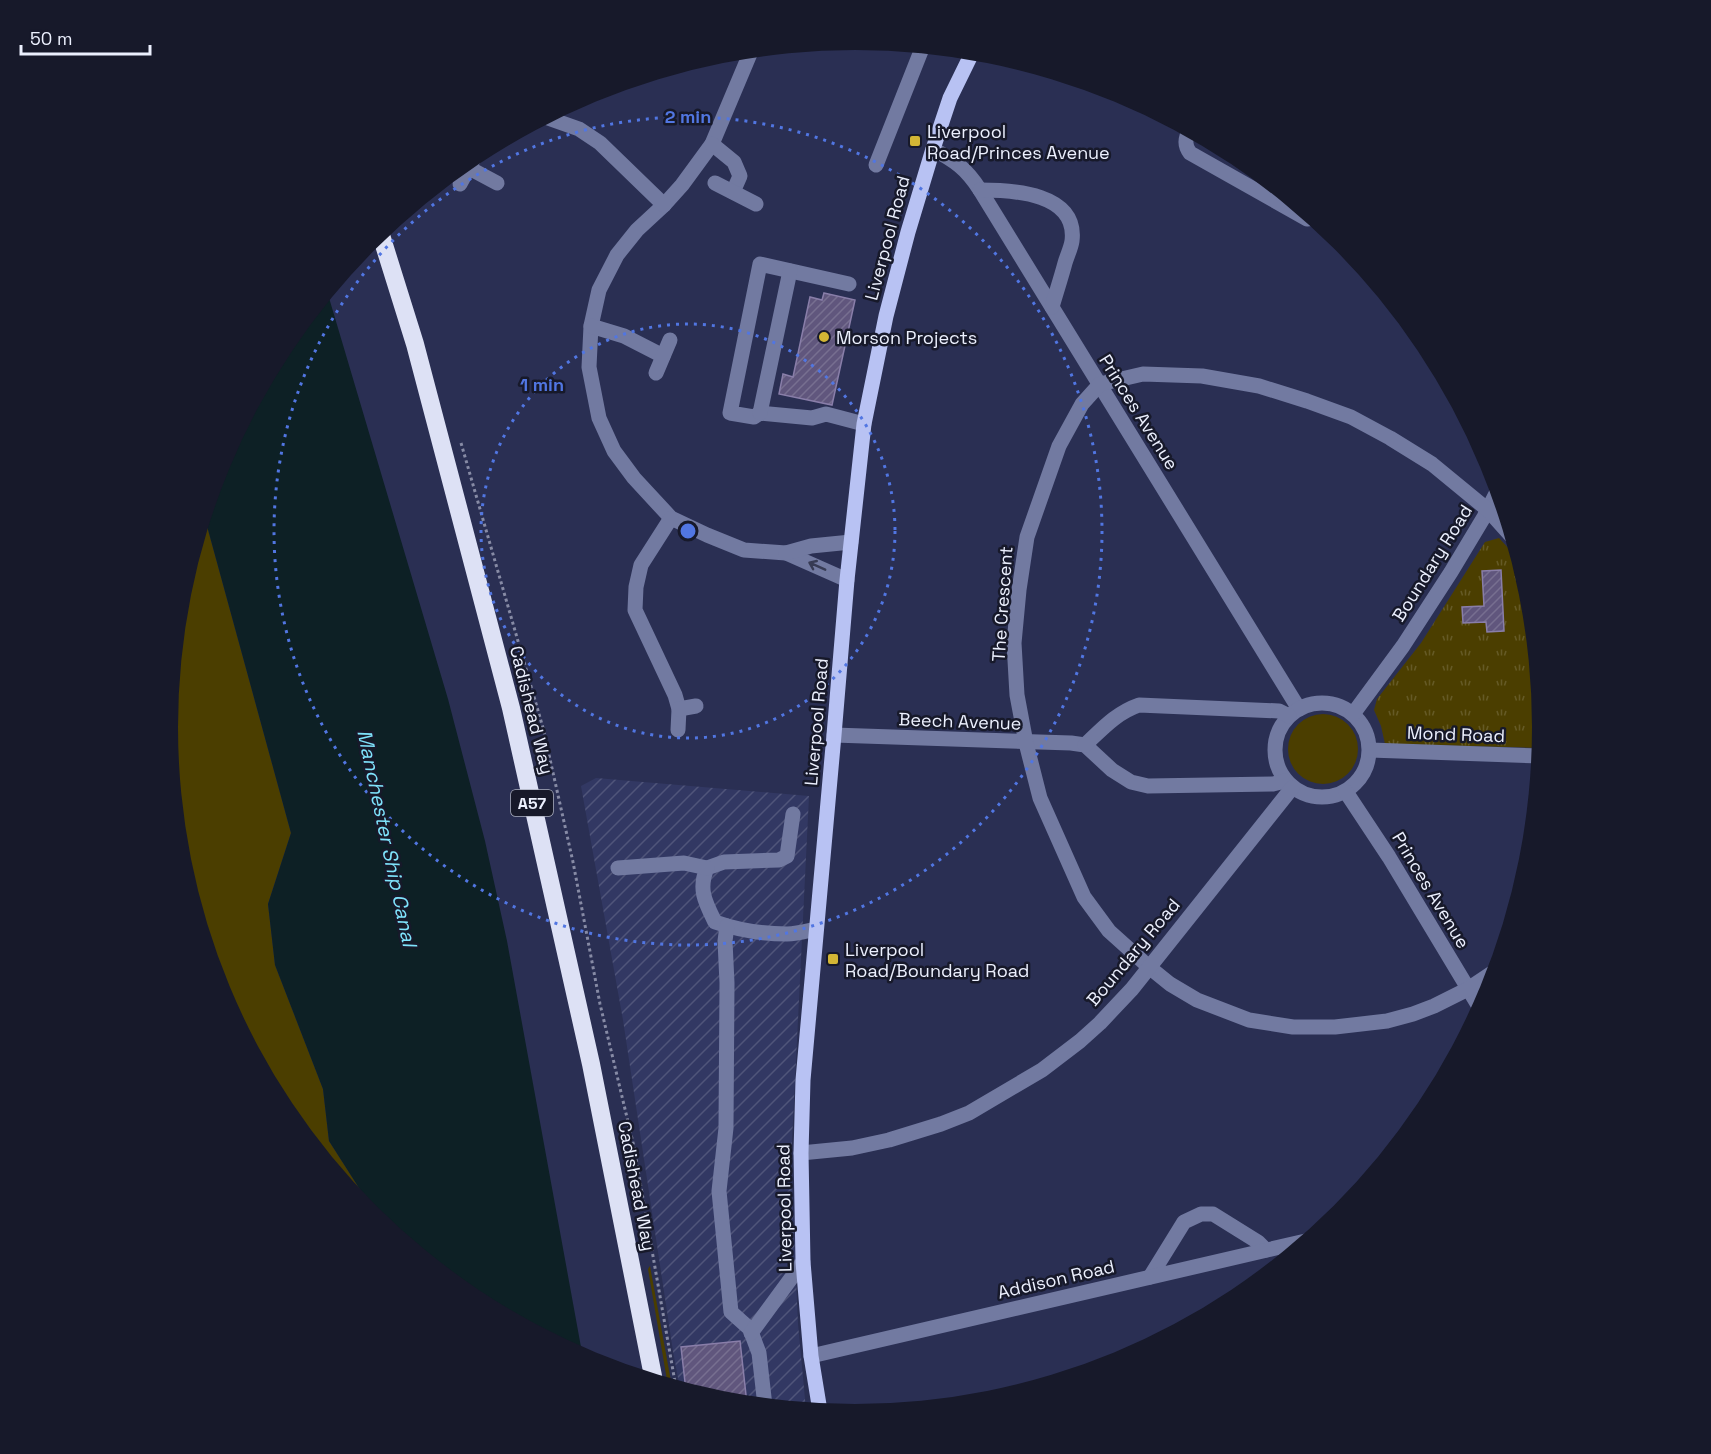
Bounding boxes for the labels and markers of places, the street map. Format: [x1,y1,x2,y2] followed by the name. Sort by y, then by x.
[927,120,1110,164] place label: Liverpool Road/Princes Avenue
[908,134,922,148] marker: Liverpool Road/Princes Avenue
[836,326,977,349] place label: Morson Projects
[817,330,831,344] marker: Morson Projects
[678,521,698,541] centre of rings
[845,938,1029,982] place label: Liverpool Road/Boundary Road
[826,952,840,966] marker: Liverpool Road/Boundary Road

